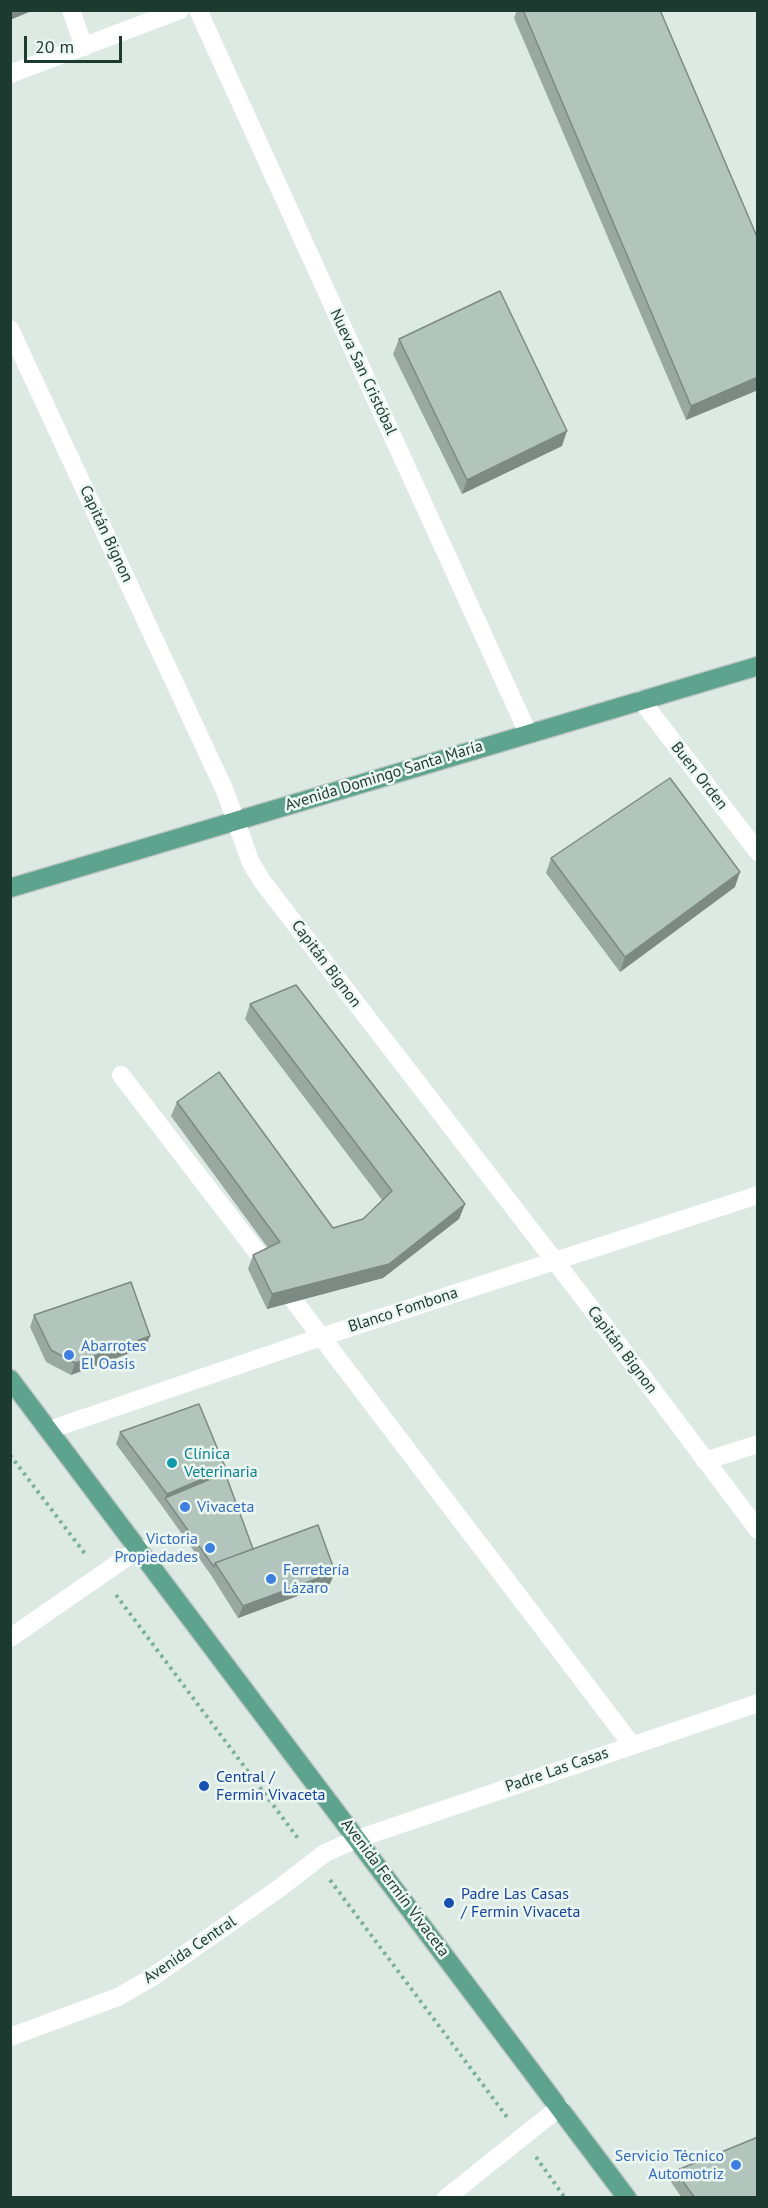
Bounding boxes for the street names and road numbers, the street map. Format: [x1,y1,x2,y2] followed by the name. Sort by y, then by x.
[325,306,401,438] street label: Nueva San Cristóbal
[75,483,137,585] street label: Capitán Bignon
[283,737,485,815] street label: Avenida Domingo Santa María
[667,738,731,814] street label: Buen Orden
[287,917,365,1011] street label: Capitán Bignon
[346,1283,460,1337] street label: Blanco Fombona
[583,1303,661,1397] street label: Capitán Bignon
[503,1743,611,1797] street label: Padre Las Casas
[337,1815,453,1961] street label: Avenida Fermín Vivaceta
[140,1912,240,1988] street label: Avenida Central

